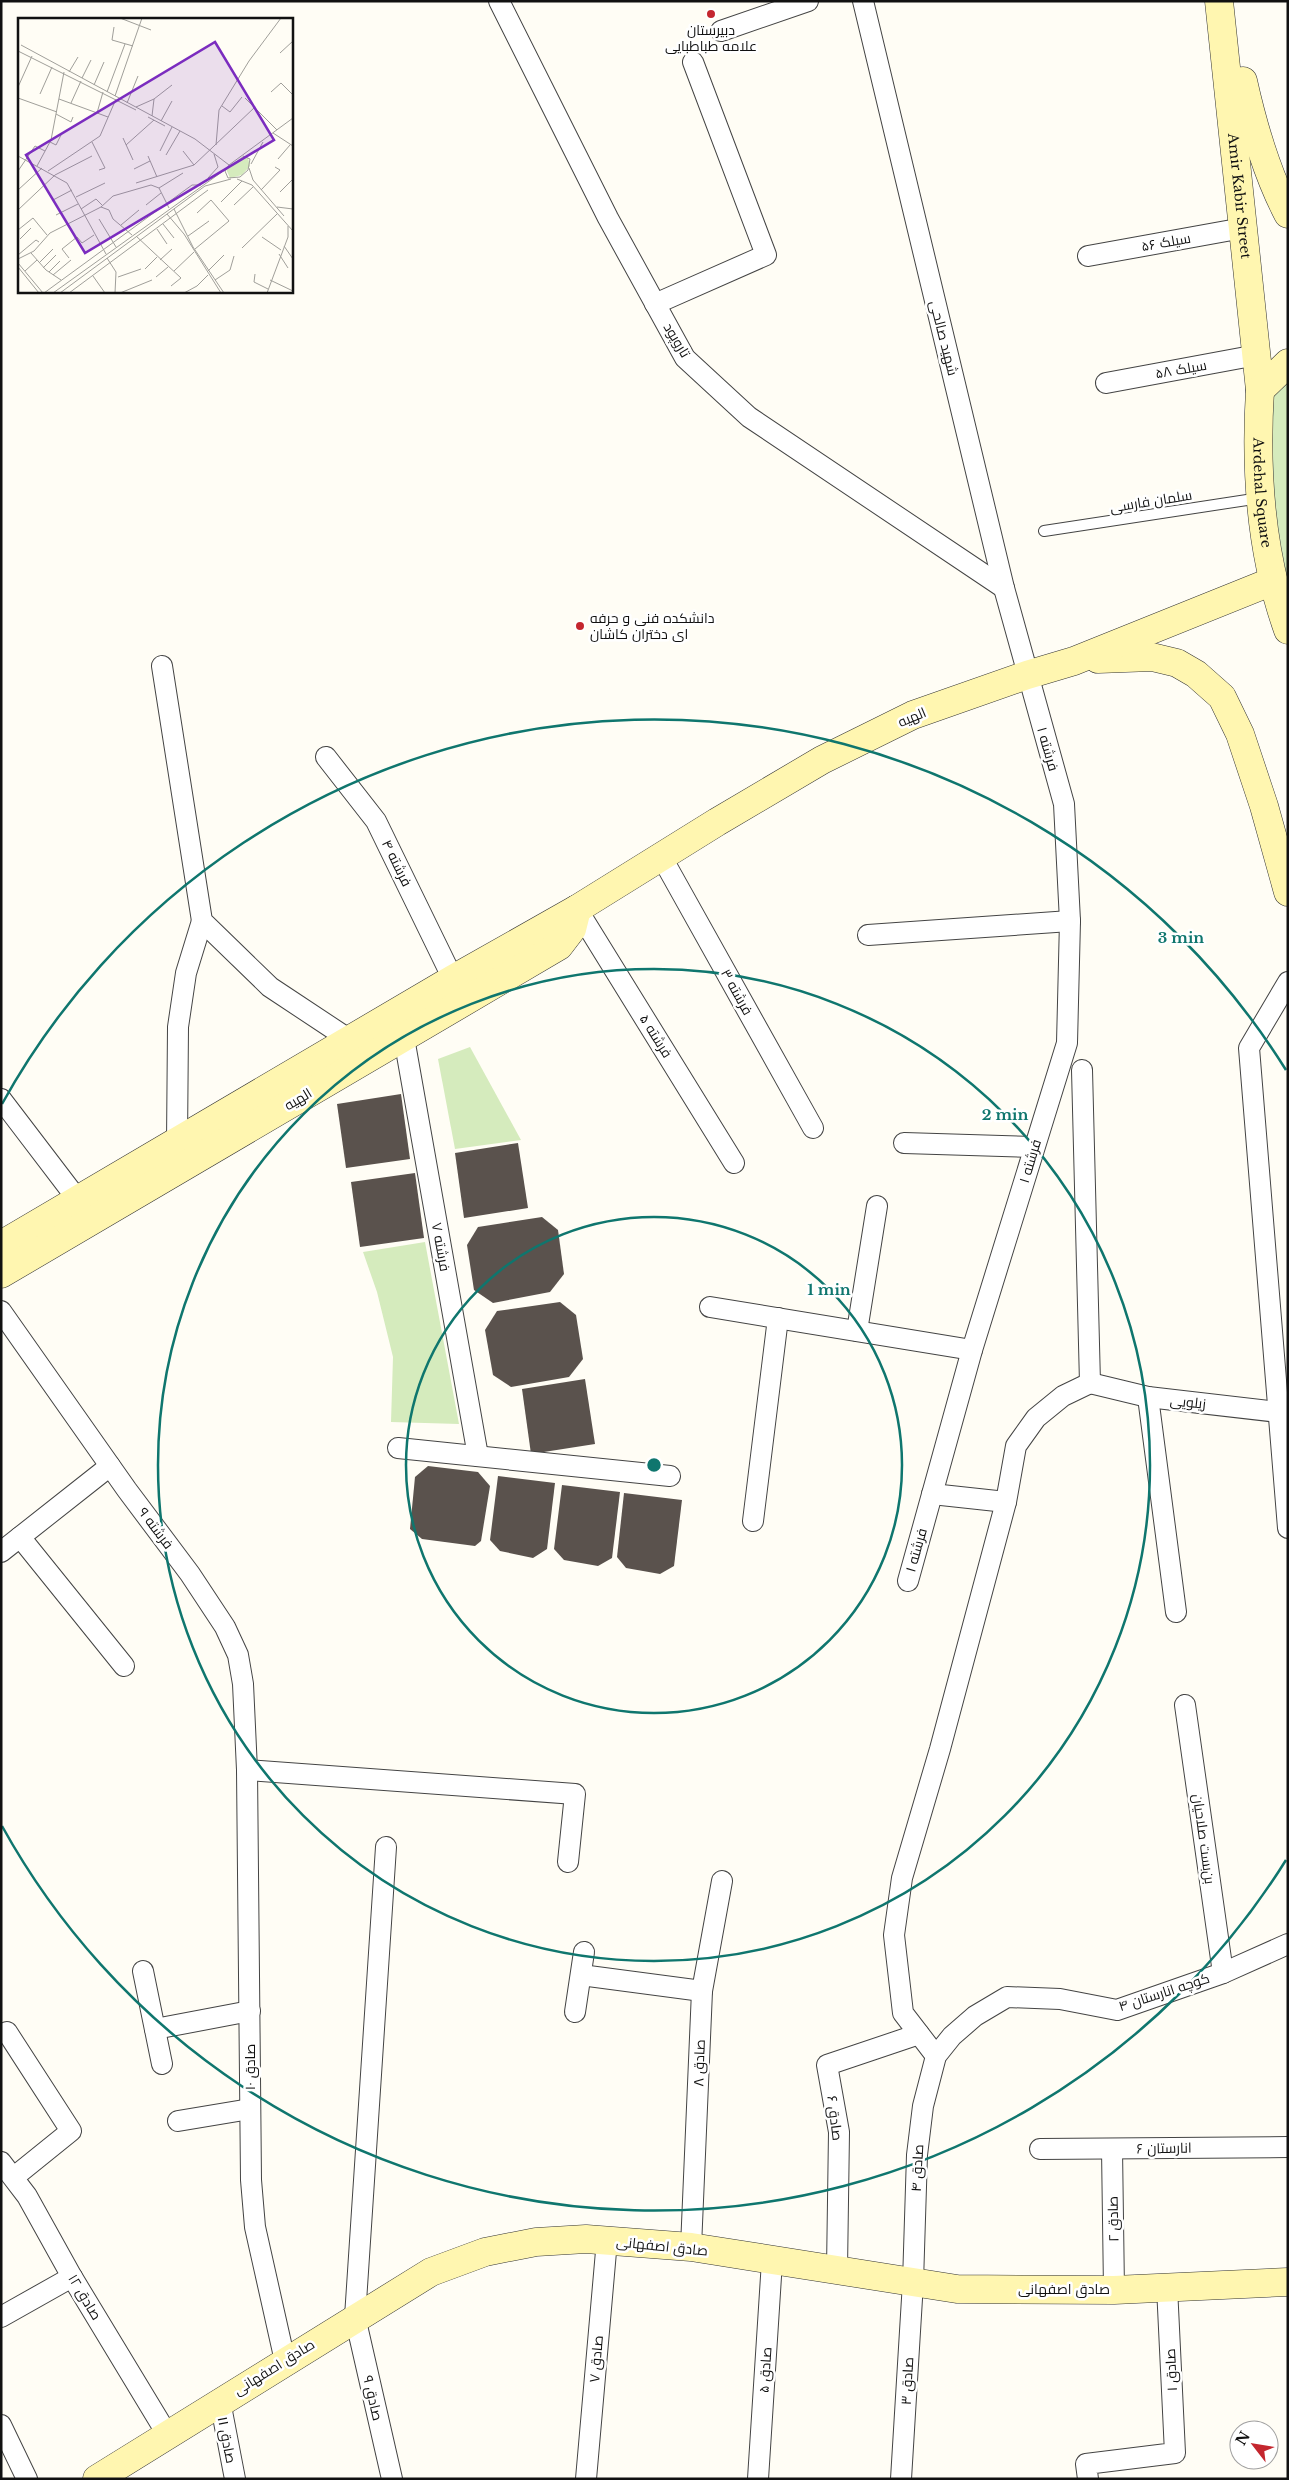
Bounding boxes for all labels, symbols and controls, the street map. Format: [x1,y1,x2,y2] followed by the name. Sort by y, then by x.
[705,8,717,20] marker: دبیرستان علامه طباطبایی
[18,18,292,292] inset map
[665,21,757,55] place label: دبیرستان علامه طباطبایی
[1224,131,1255,260] street label: Amir Kabir Street
[1140,229,1192,255] street label: سیلک ۵۶
[926,299,962,377] street label: شهید صالحی
[659,319,695,362] street label: تاروپود
[1154,356,1208,382] street label: سیلک ۵۸
[1249,436,1276,549] street label: Ardehal Square
[1109,486,1193,516] street label: سلمان فارسی
[590,609,714,643] place label: دانشکده فنی و حرفه ای دختران کاشان
[574,620,586,632] marker: دانشکده فنی و حرفه ای دختران کاشان
[895,703,929,731] street label: الهیه
[1033,725,1063,773] street label: فرشته ۱
[378,837,416,889] street label: فرشته ۴
[1158,928,1204,947] text: 3 min
[717,966,757,1018] street label: فرشته ۳
[636,1011,676,1061] street label: فرشته ۵
[281,1084,315,1114] street label: الهیه
[982,1105,1028,1124] text: 2 min
[1015,1137,1045,1185] street label: فرشته ۱
[428,1221,454,1273] street label: فرشته ۷
[807,1280,851,1299] text: 1 min
[1169,1391,1207,1413] street label: زیلویی
[645,1456,663,1474] centre of rings
[134,1503,178,1553] street label: فرشته ۹
[901,1526,931,1574] street label: فرشته ۱
[1189,1793,1219,1885] street label: بن‌بست صلاحیان
[1116,1969,1212,2016] street label: کوچه انارستان ۴
[689,2039,709,2087] street label: صادق ۸
[241,2044,259,2090] street label: صادق ۱۰
[823,2094,847,2142] street label: صادق ۶
[1136,2139,1192,2157] street label: انارستان ۶
[907,2144,927,2192] street label: صادق ۴
[1104,2196,1122,2242] street label: صادق ۲
[615,2232,709,2260] street label: صادق اصفهانی
[64,2271,106,2323] street label: صادق ۱۲
[1018,2280,1110,2298] street label: صادق اصفهانی
[230,2335,318,2399] street label: صادق اصفهانی
[585,2335,607,2383] street label: صادق ۷
[754,2346,776,2394] street label: صادق ۵
[1161,2348,1181,2392] street label: صادق ۱
[897,2357,917,2405] street label: صادق ۳
[359,2374,387,2422] street label: صادق ۹
[214,2415,240,2465] street label: صادق ۱۱
[1229,2420,1279,2470] north arrow
[1232,2428,1254,2449] text: N

